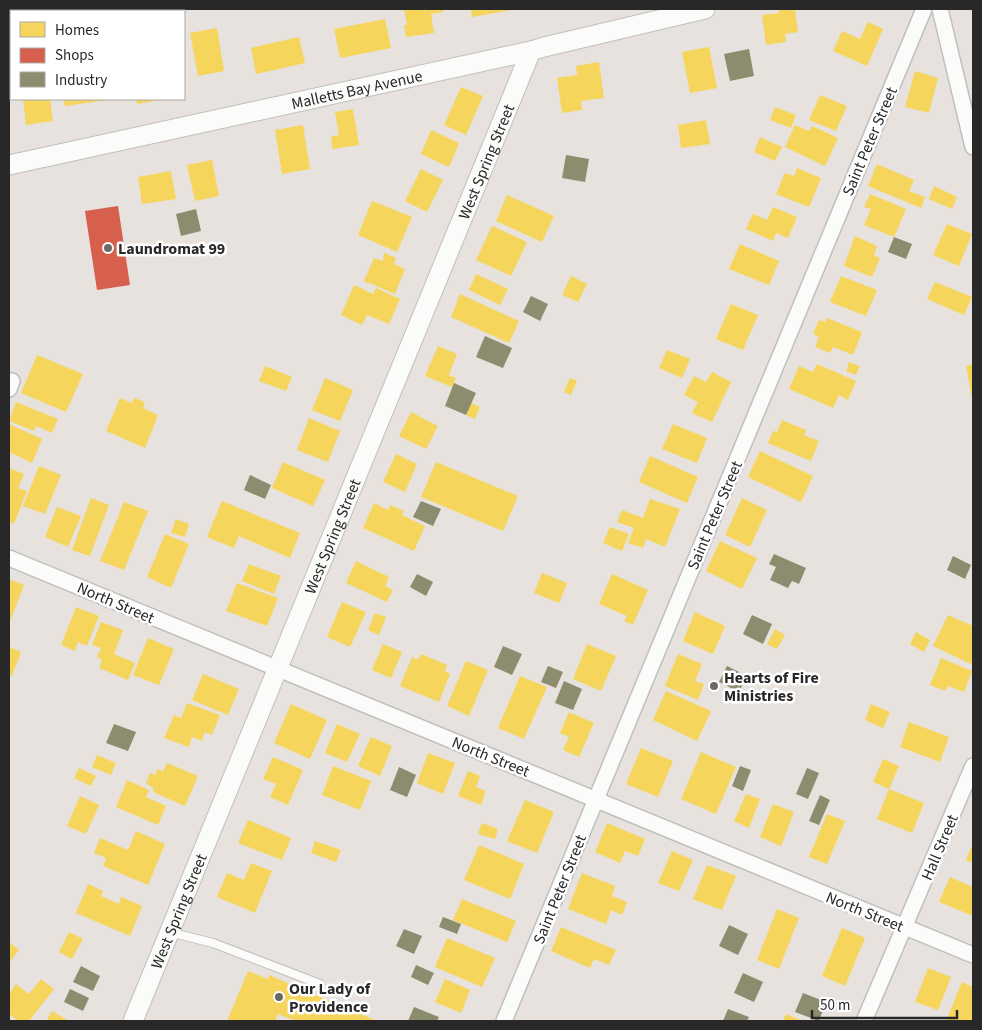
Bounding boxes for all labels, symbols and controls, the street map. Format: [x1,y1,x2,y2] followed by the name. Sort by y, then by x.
[10,10,185,100] legend
[55,20,99,41] text: Homes
[55,45,94,66] text: Shops
[289,65,425,115] street label: Malletts Bay Avenue
[55,70,107,91] text: Industry
[837,83,903,199] street label: Saint Peter Street
[453,100,520,223] street label: West Spring Street
[118,238,225,260] place label: Laundromat 99
[102,242,114,254] marker: Laundromat 99
[682,457,748,573] street label: Saint Peter Street
[299,475,367,598] street label: West Spring Street
[74,577,158,629] street label: North Street
[724,667,819,707] place label: Hearts of Fire Ministries
[708,680,720,692] marker: Hearts of Fire Ministries
[448,731,533,783] street label: North Street
[916,810,964,884] street label: Hall Street
[528,831,592,947] street label: Saint Peter Street
[146,850,213,972] street label: West Spring Street
[822,886,907,938] street label: North Street
[289,978,371,1018] place label: Our Lady of Providence
[812,988,957,1020] scale bar
[273,991,285,1003] marker: Our Lady of Providence
[820,995,850,1016] text: 50 m

